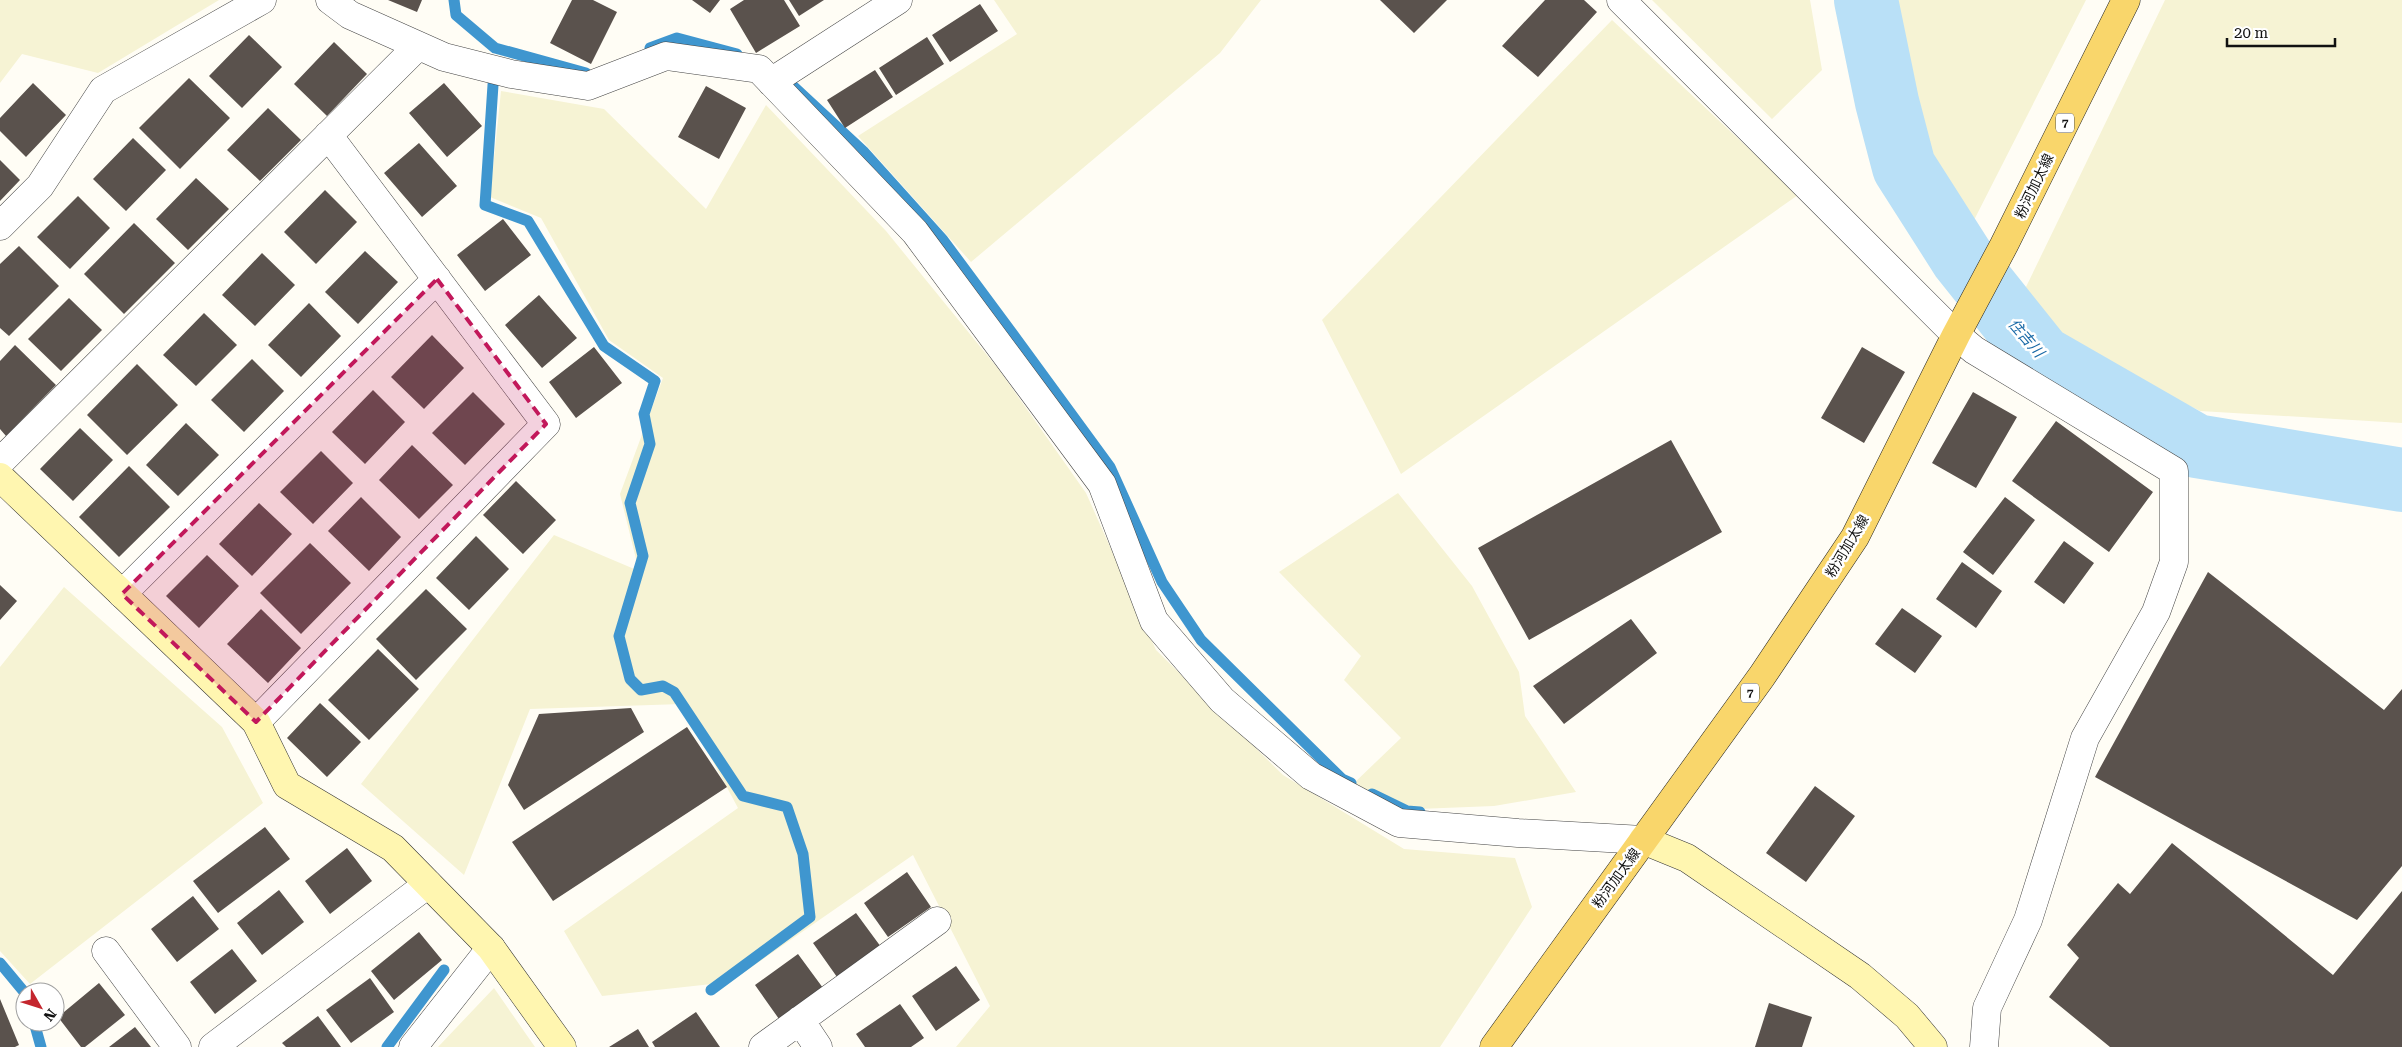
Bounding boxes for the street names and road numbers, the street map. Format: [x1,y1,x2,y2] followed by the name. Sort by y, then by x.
[2056,114,2074,132] road number: 7
[2011,151,2057,221] street label: 粉河加太線
[1822,512,1872,580] street label: 粉河加太線
[1741,684,1759,702] road number: 7
[1589,845,1643,911] street label: 粉河加太線

